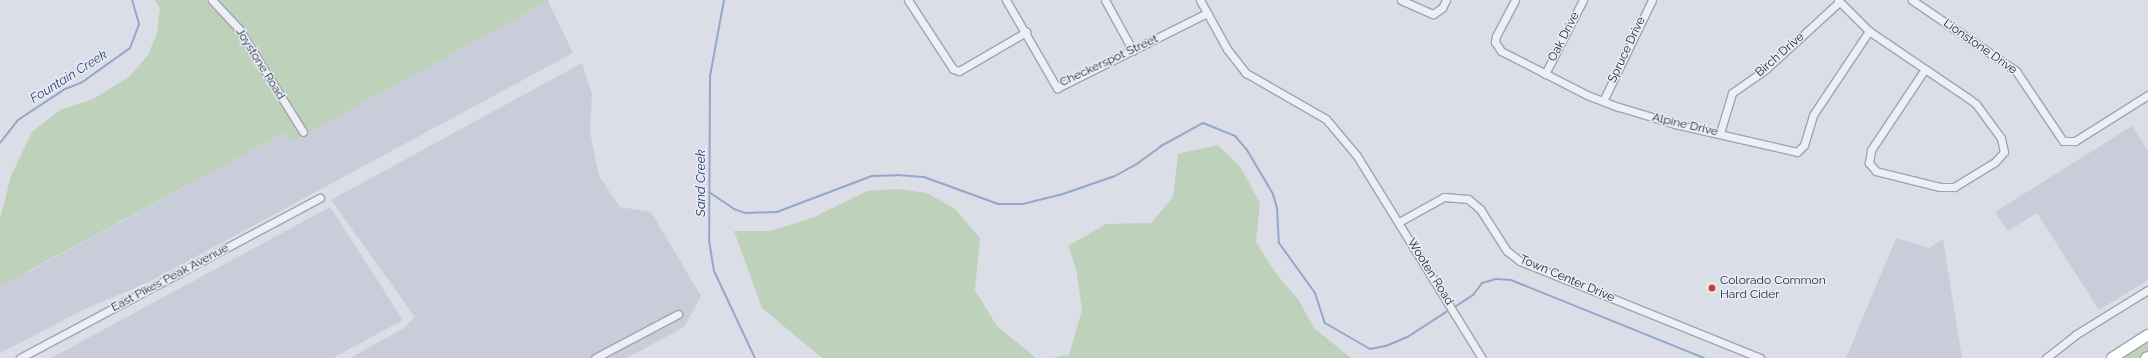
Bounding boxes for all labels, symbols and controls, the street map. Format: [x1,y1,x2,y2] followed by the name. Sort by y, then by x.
[1545,10,1583,64] street label: Oak Drive
[1605,15,1649,85] street label: Spruce Drive
[1941,16,2019,78] street label: Lionstone Drive
[232,26,288,102] street label: Joystone Road
[1753,30,1807,80] street label: Birch Drive
[1058,32,1160,90] street label: Checkerspot Street
[28,47,110,107] water label: Fountain Creek
[1651,110,1719,140] street label: Alpine Drive
[693,149,709,217] water label: Sand Creek
[1404,236,1456,308] street label: Wooten Road
[109,241,231,315] street label: East Pikes Peak Avenue
[1517,252,1617,306] street label: Town Center Drive
[1720,274,1826,302] place label: Colorado Common Hard Cider
[1707,283,1717,293] marker: Colorado Common Hard Cider

